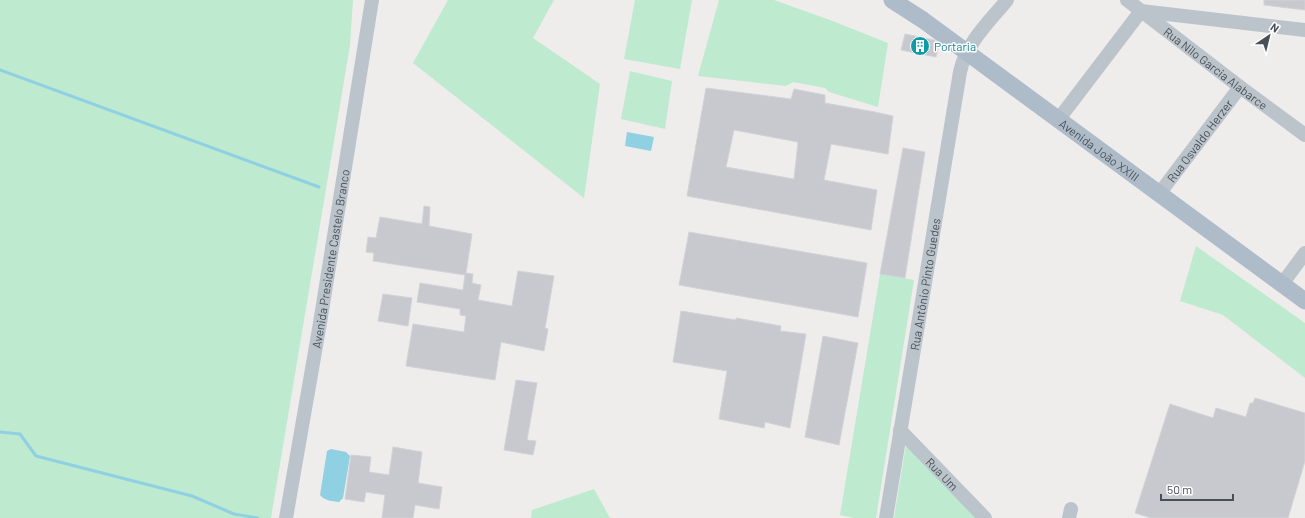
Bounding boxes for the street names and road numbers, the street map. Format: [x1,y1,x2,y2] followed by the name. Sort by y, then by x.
[1161,24,1270,112] street label: Rua Nilo Garcia Alabarce
[1164,96,1236,185] street label: Rua Osvaldo Herzer
[1057,116,1142,184] street label: Avenida João XXIII
[309,168,352,349] street label: Avenida Presidente Castelo Branco
[907,217,943,351] street label: Rua Antônio Pinto Guedes
[923,455,961,493] street label: Rua Um

